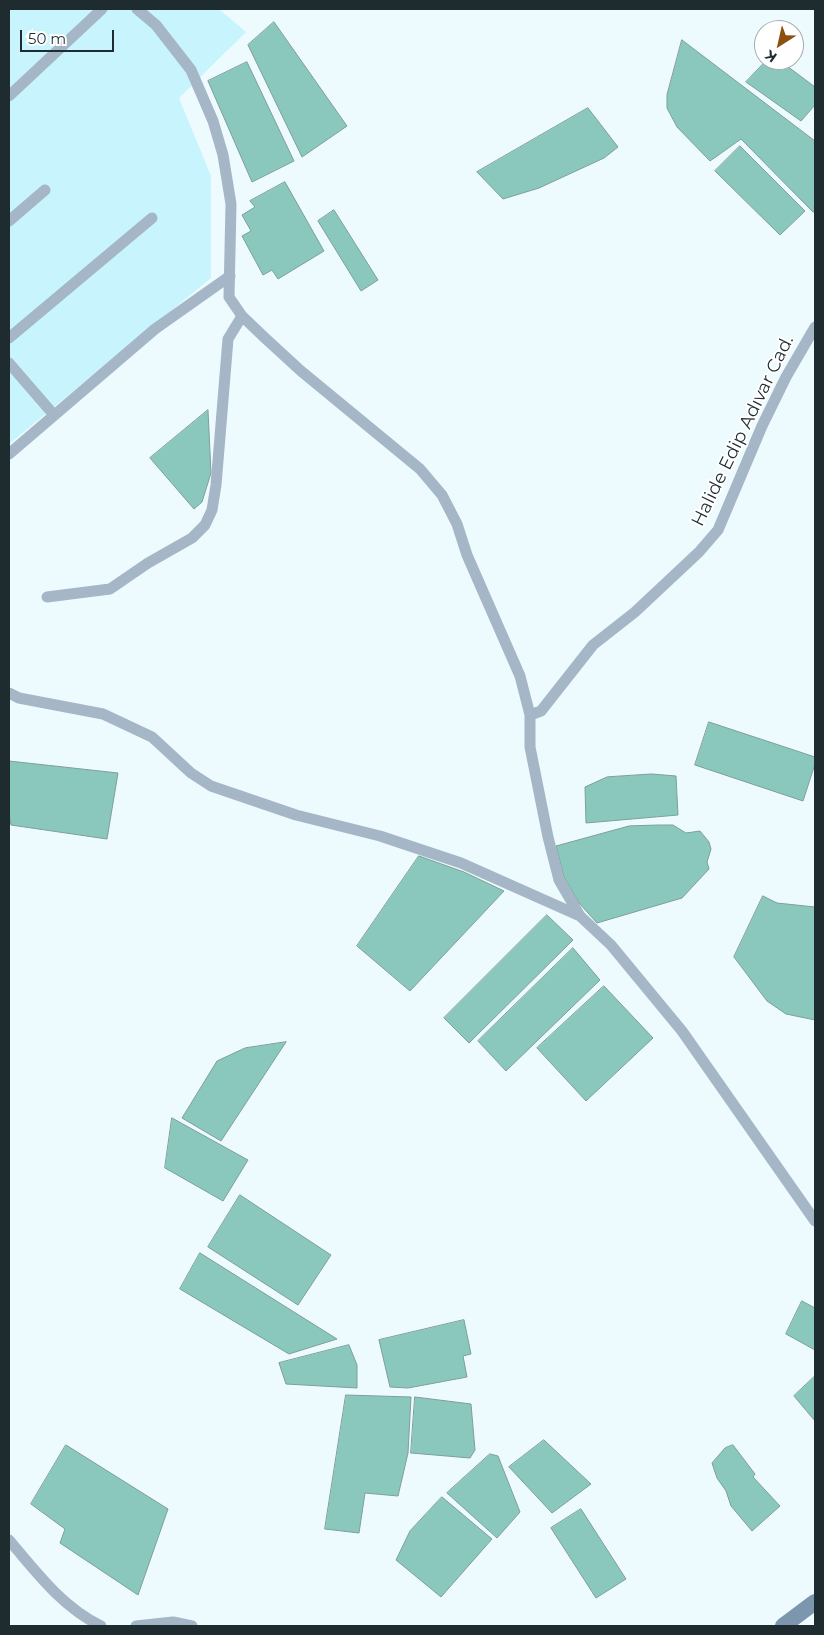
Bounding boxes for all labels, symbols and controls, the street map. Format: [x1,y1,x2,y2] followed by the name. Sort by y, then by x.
[22,20,116,52] scale bar
[754,20,804,70] north arrow
[28,29,66,48] text: 50 m
[762,46,780,67] text: K
[687,332,799,530] street label: Halide Edip Adıvar Cad.

